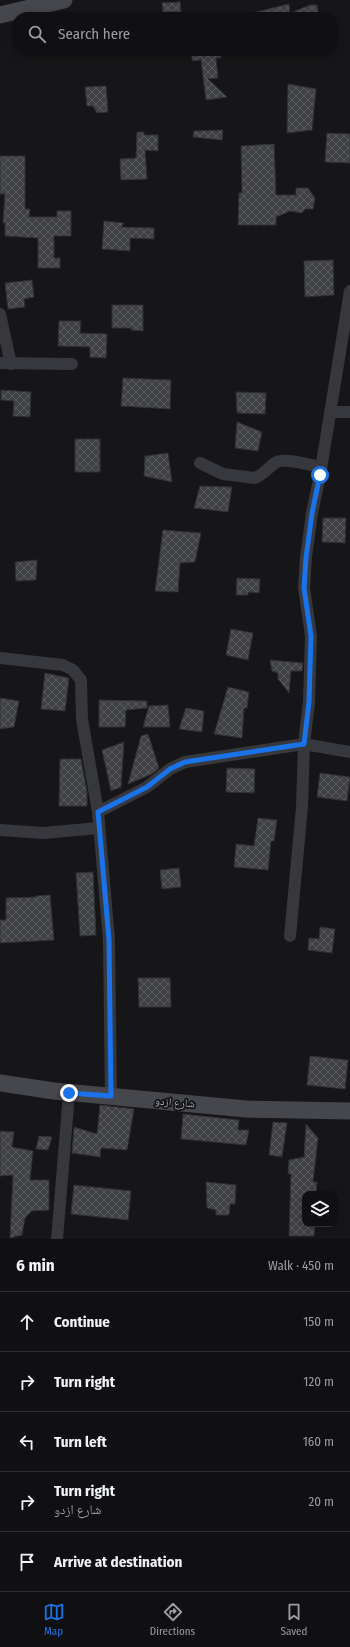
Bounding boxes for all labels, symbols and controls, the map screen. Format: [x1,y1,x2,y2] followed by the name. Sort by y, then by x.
[12,12,338,56] search box
[26,23,48,45] icon: search
[58,25,130,43] text: Search here
[311,466,329,484] route start
[60,1084,78,1102] route end
[154,1094,195,1111] street label: شارع ازدو
[302,1191,338,1227] map controls
[302,1191,338,1227] button: layers
[16,1255,55,1276] text: 6 min
[268,1258,334,1273] text: Walk · 450 m
[16,1311,38,1333] icon: ahead
[54,1313,110,1331] text: Continue
[303,1314,334,1329] text: 150 m
[16,1371,38,1393] icon: right
[54,1373,115,1391] text: Turn right
[303,1374,334,1389] text: 120 m
[16,1431,38,1453] icon: left
[54,1433,107,1451] text: Turn left
[303,1434,334,1449] text: 160 m
[54,1482,115,1500] text: Turn right
[16,1491,38,1513] icon: right
[308,1494,334,1509] text: 20 m
[54,1502,101,1517] text: شارع ازدو
[16,1551,38,1573] icon: arrive
[54,1553,182,1571] text: Arrive at destination
[43,1601,65,1638] tab: Map
[150,1601,195,1638] tab: Directions
[281,1601,307,1638] tab: Saved

